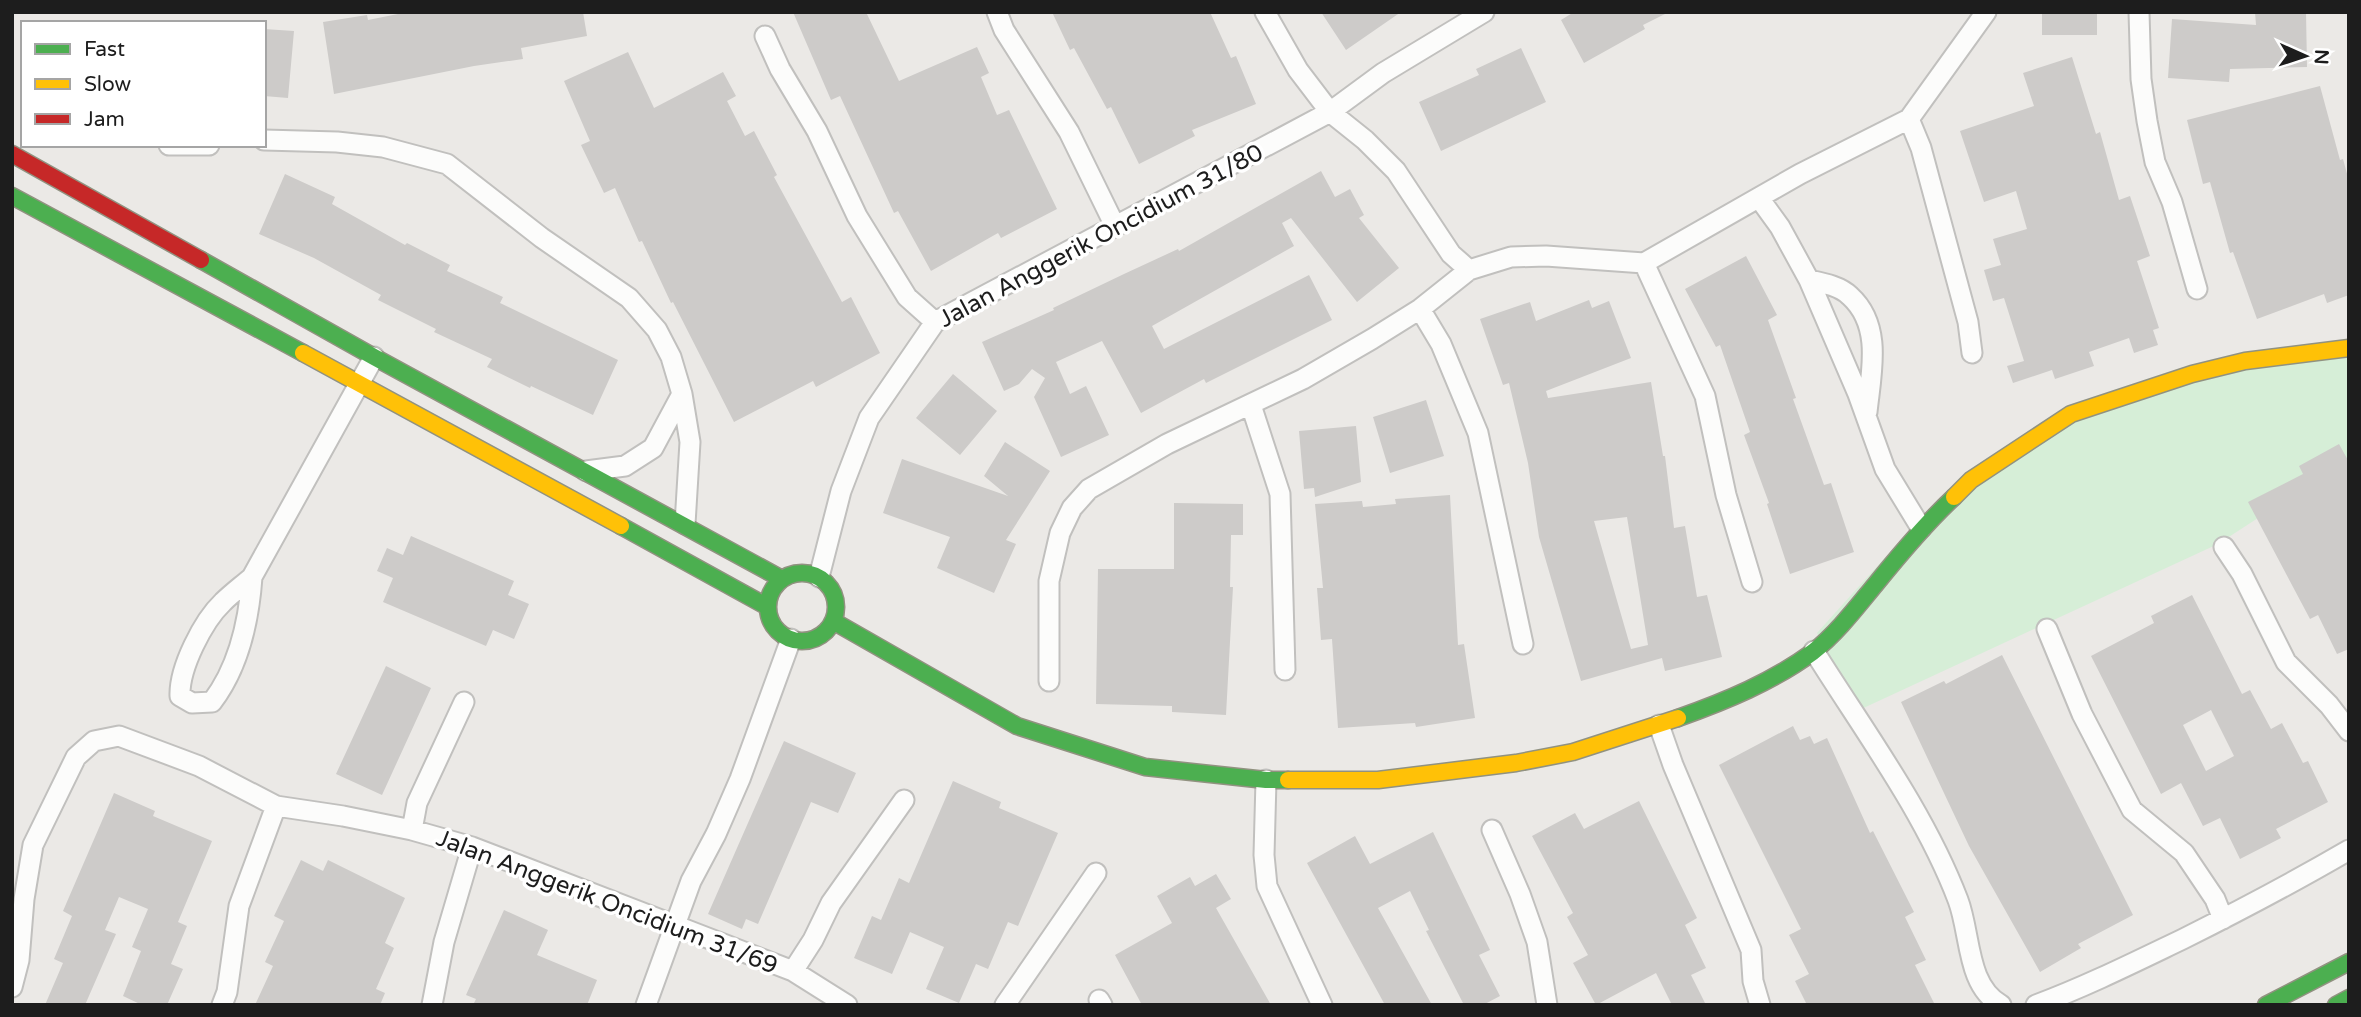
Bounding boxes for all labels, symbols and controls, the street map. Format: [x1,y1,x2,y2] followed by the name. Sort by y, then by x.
[21,21,266,147] legend
[2270,21,2340,91] north arrow
[84,37,125,62] text: Fast
[2310,49,2332,65] text: N
[84,72,132,97] text: Slow
[84,107,125,132] text: Jam
[934,138,1268,334] street label: Jalan Anggerik Oncidium 31/80
[432,823,782,981] street label: Jalan Anggerik Oncidium 31/69

